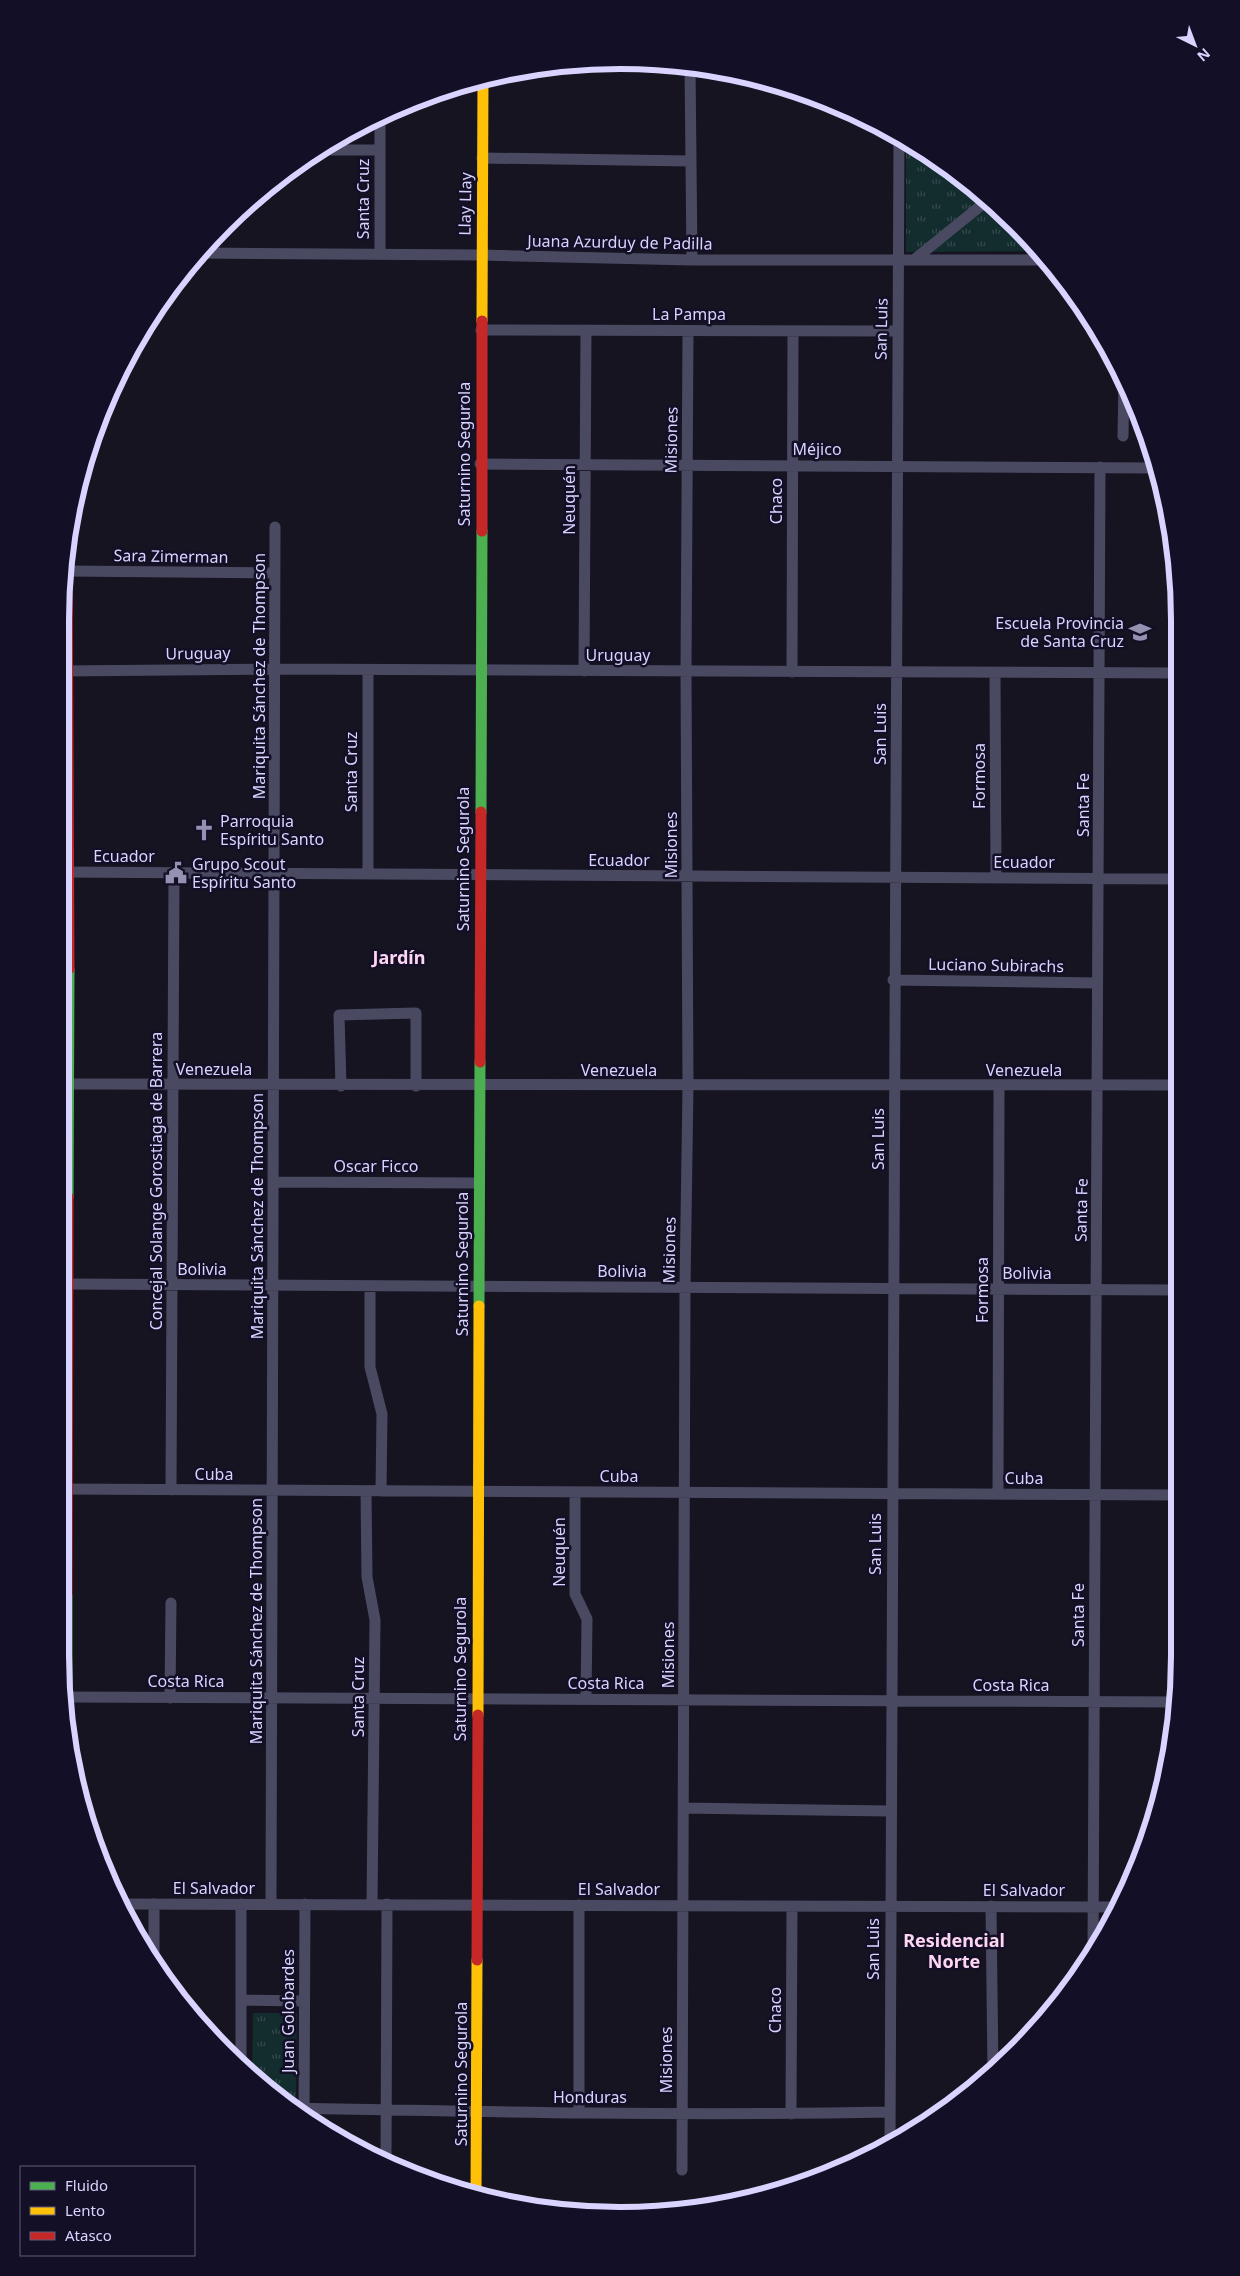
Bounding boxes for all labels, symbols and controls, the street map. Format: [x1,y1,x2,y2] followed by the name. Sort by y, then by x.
[1170,20,1220,70] north arrow
[1193,44,1215,66] text: N
[352,159,374,239] street label: Santa Cruz
[453,171,477,236] street label: Llay Llay
[525,229,713,255] street label: Juana Azurduy de Padilla
[869,298,893,360] street label: San Luis
[652,303,726,325] street label: La Pampa
[453,382,475,526] street label: Saturnino Segurola
[659,406,683,474] street label: Misiones
[792,438,842,460] street label: Méjico
[558,465,580,535] street label: Neuquén
[765,478,787,524] street label: Chaco
[113,544,229,568] street label: Sara Zimerman
[248,553,270,799] street label: Mariquita Sánchez de Thompson
[995,612,1124,652] place label: Escuela Provincia de Santa Cruz
[1127,619,1153,645] school or university icon: Escuela Provincia de Santa Cruz
[165,641,232,665] street label: Uruguay
[585,644,651,666] street label: Uruguay
[869,703,891,765] street label: San Luis
[340,732,362,812] street label: Santa Cruz
[968,743,990,809] street label: Formosa
[1072,773,1094,837] street label: Santa Fe
[452,787,474,931] street label: Saturnino Segurola
[220,810,324,850] place label: Parroquia Espíritu Santo
[660,812,682,878] street label: Misiones
[191,817,217,843] church icon: Parroquia Espíritu Santo
[93,845,155,867] street label: Ecuador
[588,849,650,871] street label: Ecuador
[993,851,1055,873] street label: Ecuador
[192,853,296,893] place label: Grupo Scout Espíritu Santo
[163,860,189,886] public building icon: Grupo Scout Espíritu Santo
[371,945,425,969] district label: Jardín
[928,953,1064,977] street label: Luciano Subirachs
[145,1032,167,1330] street label: Concejal Solange Gorostiaga de Barrera
[176,1058,252,1080] street label: Venezuela
[581,1059,657,1081] street label: Venezuela
[986,1059,1062,1081] street label: Venezuela
[246,1093,268,1339] street label: Mariquita Sánchez de Thompson
[867,1108,889,1170] street label: San Luis
[333,1155,419,1177] street label: Oscar Ficco
[1069,1178,1093,1242] street label: Santa Fe
[451,1192,473,1336] street label: Saturnino Segurola
[657,1216,681,1284] street label: Misiones
[971,1257,993,1323] street label: Formosa
[177,1258,227,1280] street label: Bolivia
[597,1260,647,1282] street label: Bolivia
[1002,1262,1052,1284] street label: Bolivia
[195,1463,233,1485] street label: Cuba
[600,1465,638,1487] street label: Cuba
[1005,1467,1043,1489] street label: Cuba
[245,1498,267,1744] street label: Mariquita Sánchez de Thompson
[864,1513,886,1575] street label: San Luis
[548,1517,570,1587] street label: Neuquén
[1067,1583,1089,1647] street label: Santa Fe
[449,1597,471,1741] street label: Saturnino Segurola
[657,1622,679,1688] street label: Misiones
[347,1657,369,1737] street label: Santa Cruz
[147,1670,225,1692] street label: Costa Rica
[567,1672,645,1694] street label: Costa Rica
[972,1674,1050,1696] street label: Costa Rica
[173,1877,256,1899] street label: El Salvador
[578,1878,661,1900] street label: El Salvador
[983,1879,1066,1901] street label: El Salvador
[862,1918,884,1980] street label: San Luis
[903,1928,1005,1973] district label: Residencial Norte
[277,1949,299,2075] street label: Juan Golobardes
[764,1987,786,2033] street label: Chaco
[450,2002,472,2146] street label: Saturnino Segurola
[655,2027,677,2093] street label: Misiones
[553,2086,627,2108] street label: Honduras
[20,2166,195,2256] legend
[65,2175,108,2195] text: Fluido
[65,2200,105,2220] text: Lento
[65,2225,112,2245] text: Atasco

